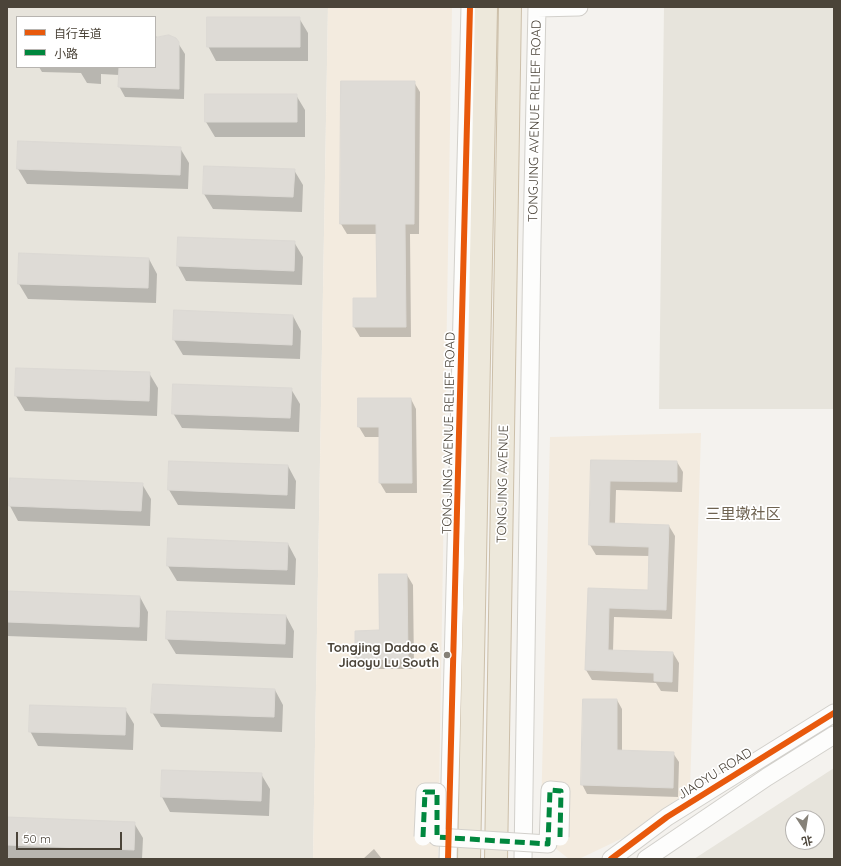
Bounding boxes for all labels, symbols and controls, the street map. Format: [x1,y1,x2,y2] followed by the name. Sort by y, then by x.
[16,16,156,68] legend
[525,20,545,222] street label: TONGJING AVENUE RELIEF ROAD
[54,26,102,41] text: 自行车道
[54,46,78,61] text: 小路
[439,332,459,534] street label: TONGJING AVENUE RELIEF ROAD
[494,425,512,543] street label: TONGJING AVENUE
[706,505,780,523] district label: 三里墩社区
[327,640,439,671] place label: Tongjing Dadao & Jiaoyu Lu South
[442,650,452,660] marker: Tongjing Dadao & Jiaoyu Lu South
[675,745,755,803] street label: JIAOYU ROAD
[785,810,825,850] north arrow
[18,824,124,850] scale bar
[23,831,51,846] text: 50 m
[800,833,814,849] text: 北

